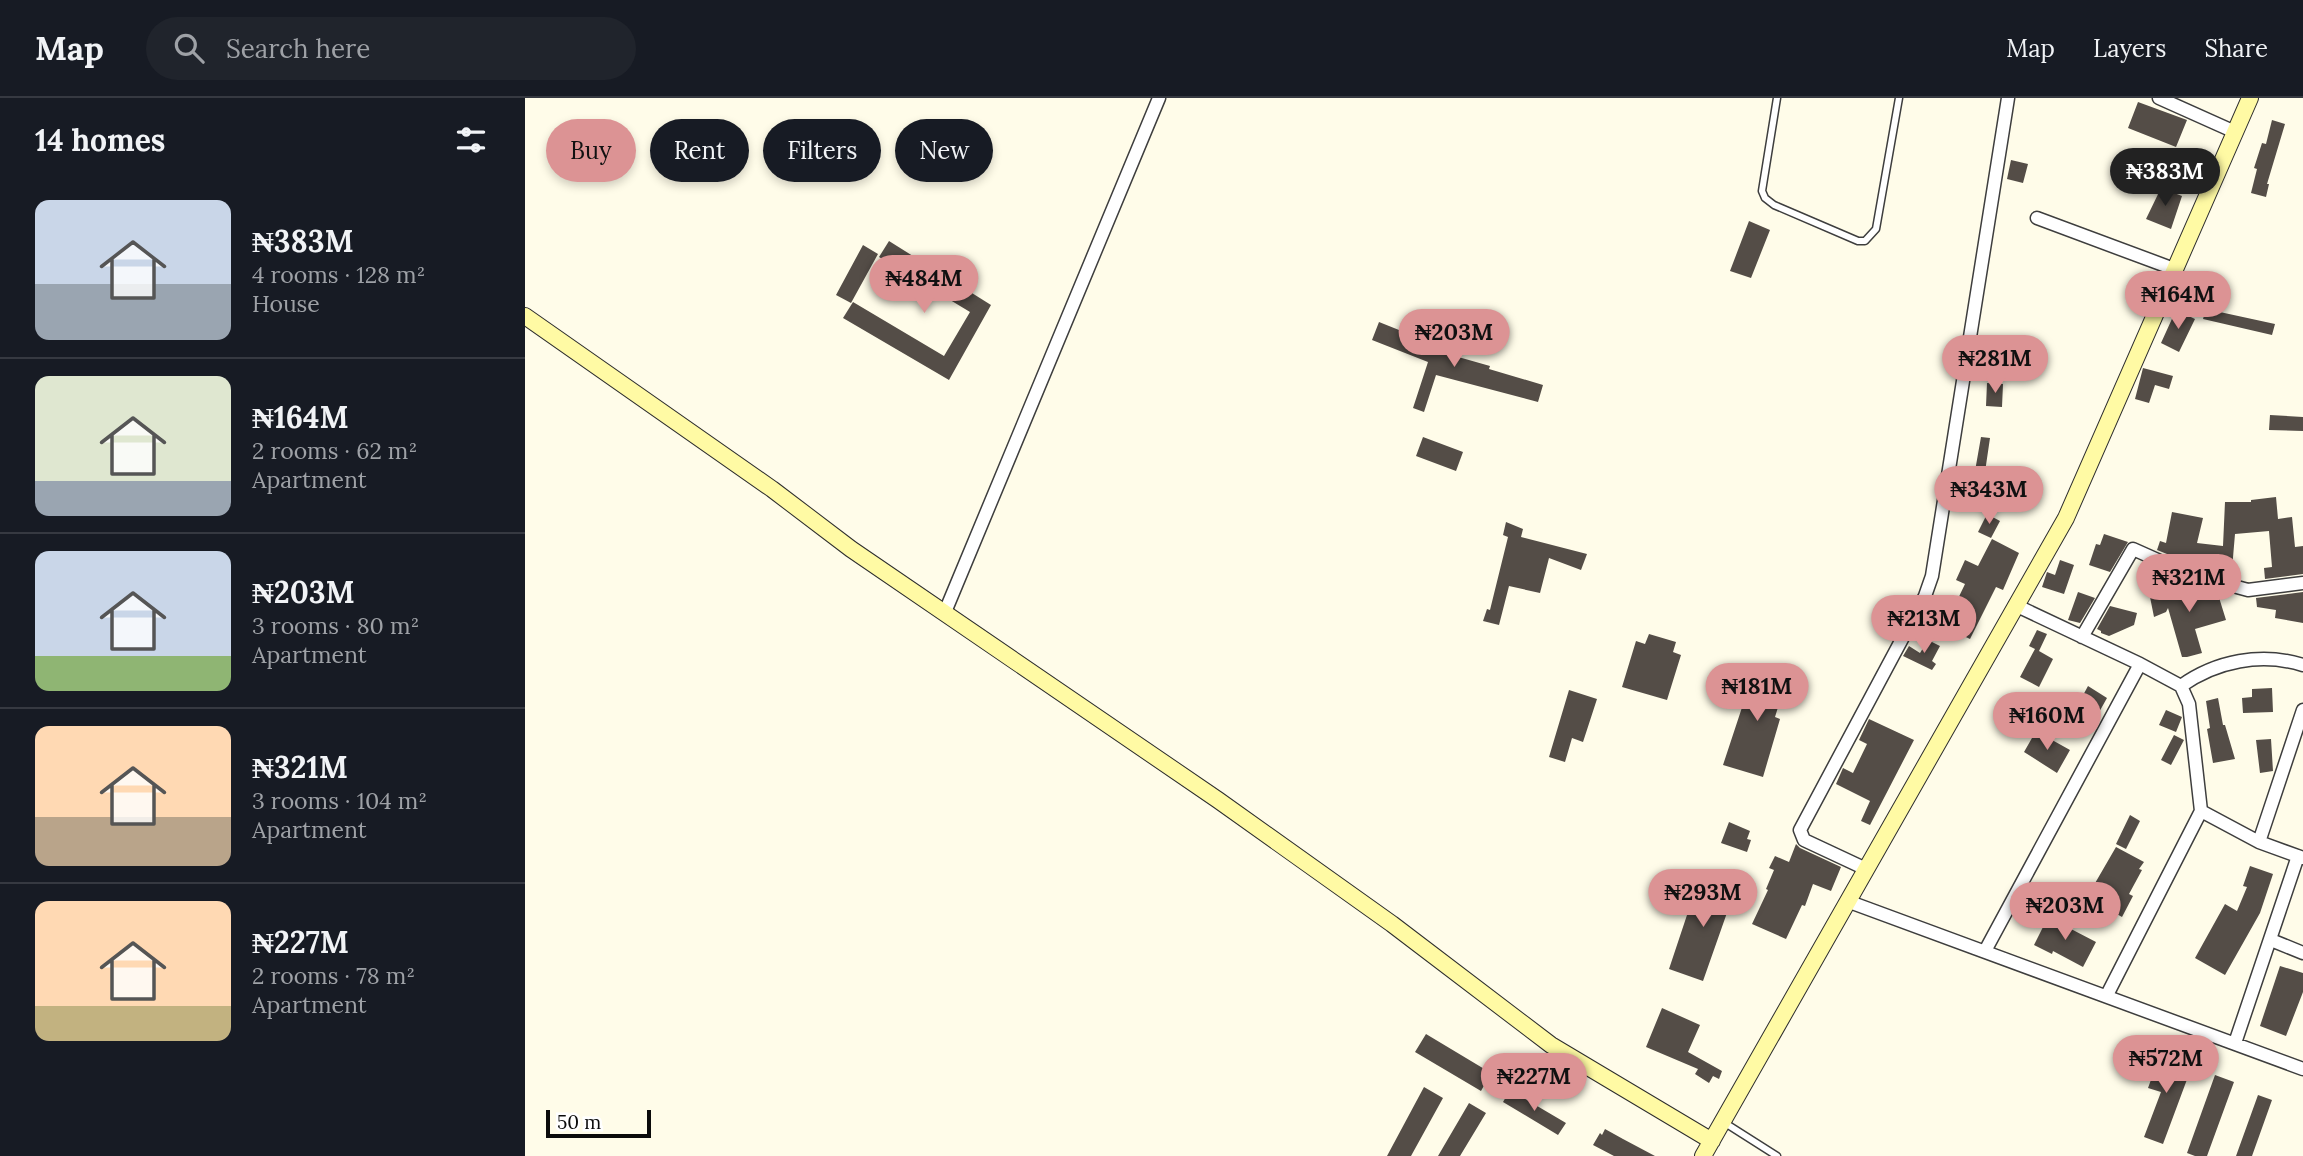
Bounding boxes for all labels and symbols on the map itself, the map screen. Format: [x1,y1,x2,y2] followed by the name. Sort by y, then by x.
[2116,148,2214,208] pin: ₦383M
[875,256,973,315] pin: ₦484M
[2129,272,2227,331] pin: ₦164M
[1405,310,1503,369] pin: ₦203M
[1946,336,2044,395] pin: ₦281M
[1940,466,2038,526] pin: ₦343M
[2140,554,2238,614] pin: ₦321M
[1875,596,1973,655] pin: ₦213M
[1708,664,1806,723] pin: ₦181M
[1998,692,2096,752] pin: ₦160M
[1654,870,1752,929] pin: ₦293M
[2016,882,2114,942] pin: ₦203M
[2117,1035,2215,1095] pin: ₦572M
[1485,1054,1583,1113] pin: ₦227M
[546,1107,651,1139] scale bar

